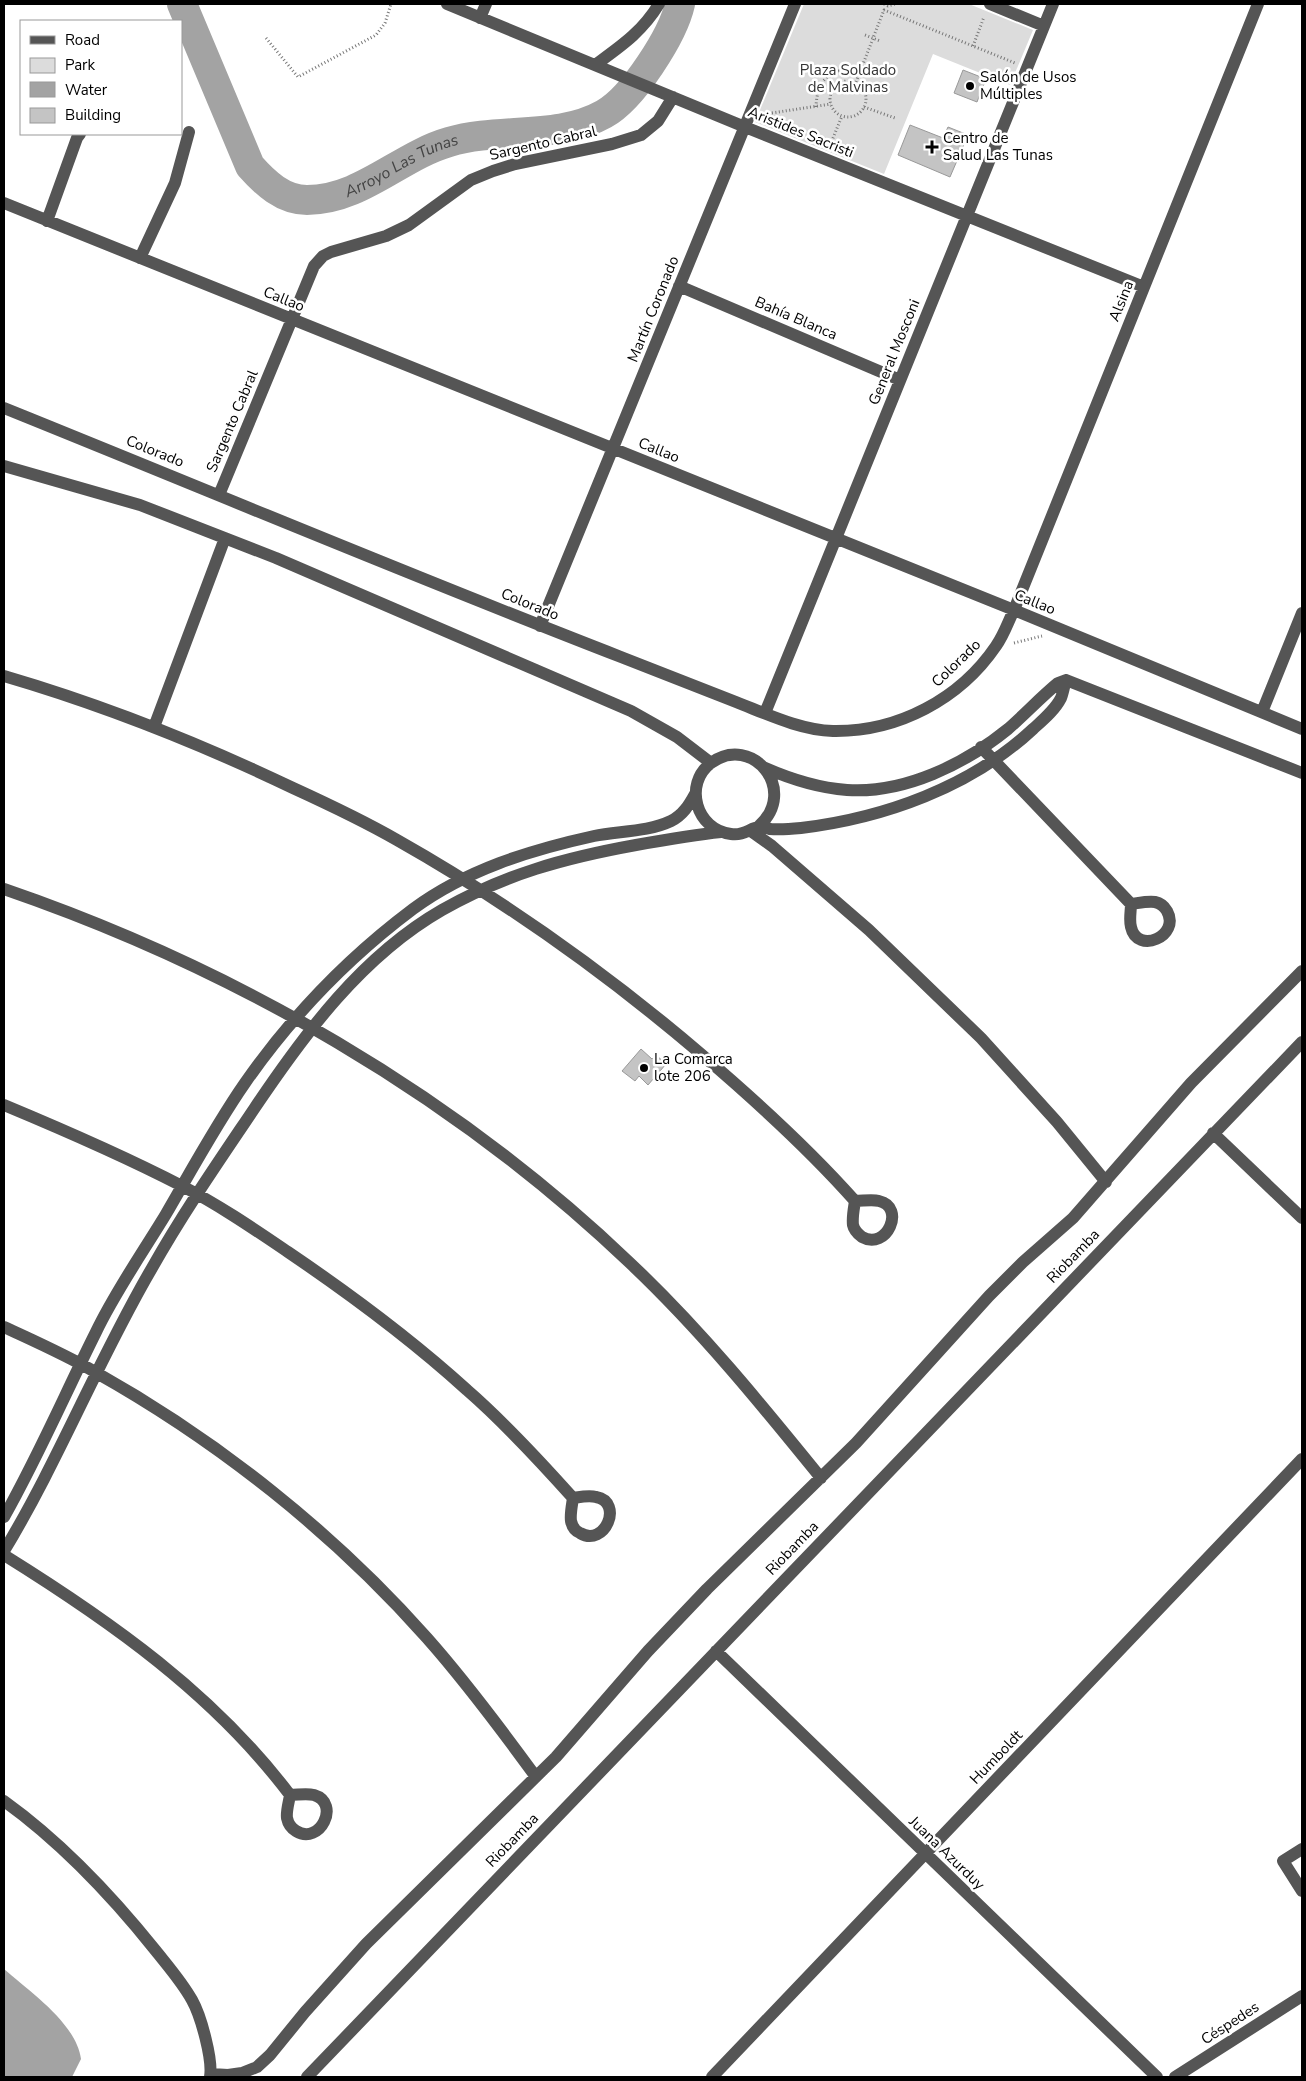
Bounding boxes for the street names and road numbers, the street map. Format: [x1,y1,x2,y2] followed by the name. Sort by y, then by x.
[745,102,857,162] street label: Aristides Sacristi
[487,121,599,165] street label: Sargento Cabral
[623,253,683,365] street label: Martín Coronado
[1104,278,1138,324] street label: Alsina
[260,282,308,316] street label: Callao
[752,292,840,344] street label: Bahía Blanca
[864,296,924,408] street label: General Mosconi
[201,366,263,475] street label: Sargento Cabral
[123,430,187,472] street label: Colorado
[635,433,683,467] street label: Callao
[498,583,562,625] street label: Colorado
[1011,585,1059,619] street label: Callao
[927,635,985,691] street label: Colorado
[1042,1225,1104,1287] street label: Riobamba
[761,1517,823,1579] street label: Riobamba
[965,1725,1027,1788] street label: Humboldt
[481,1809,543,1871] street label: Riobamba
[904,1811,989,1894] street label: Juana Azurduy
[1197,1997,1263,2049] street label: Céspedes

